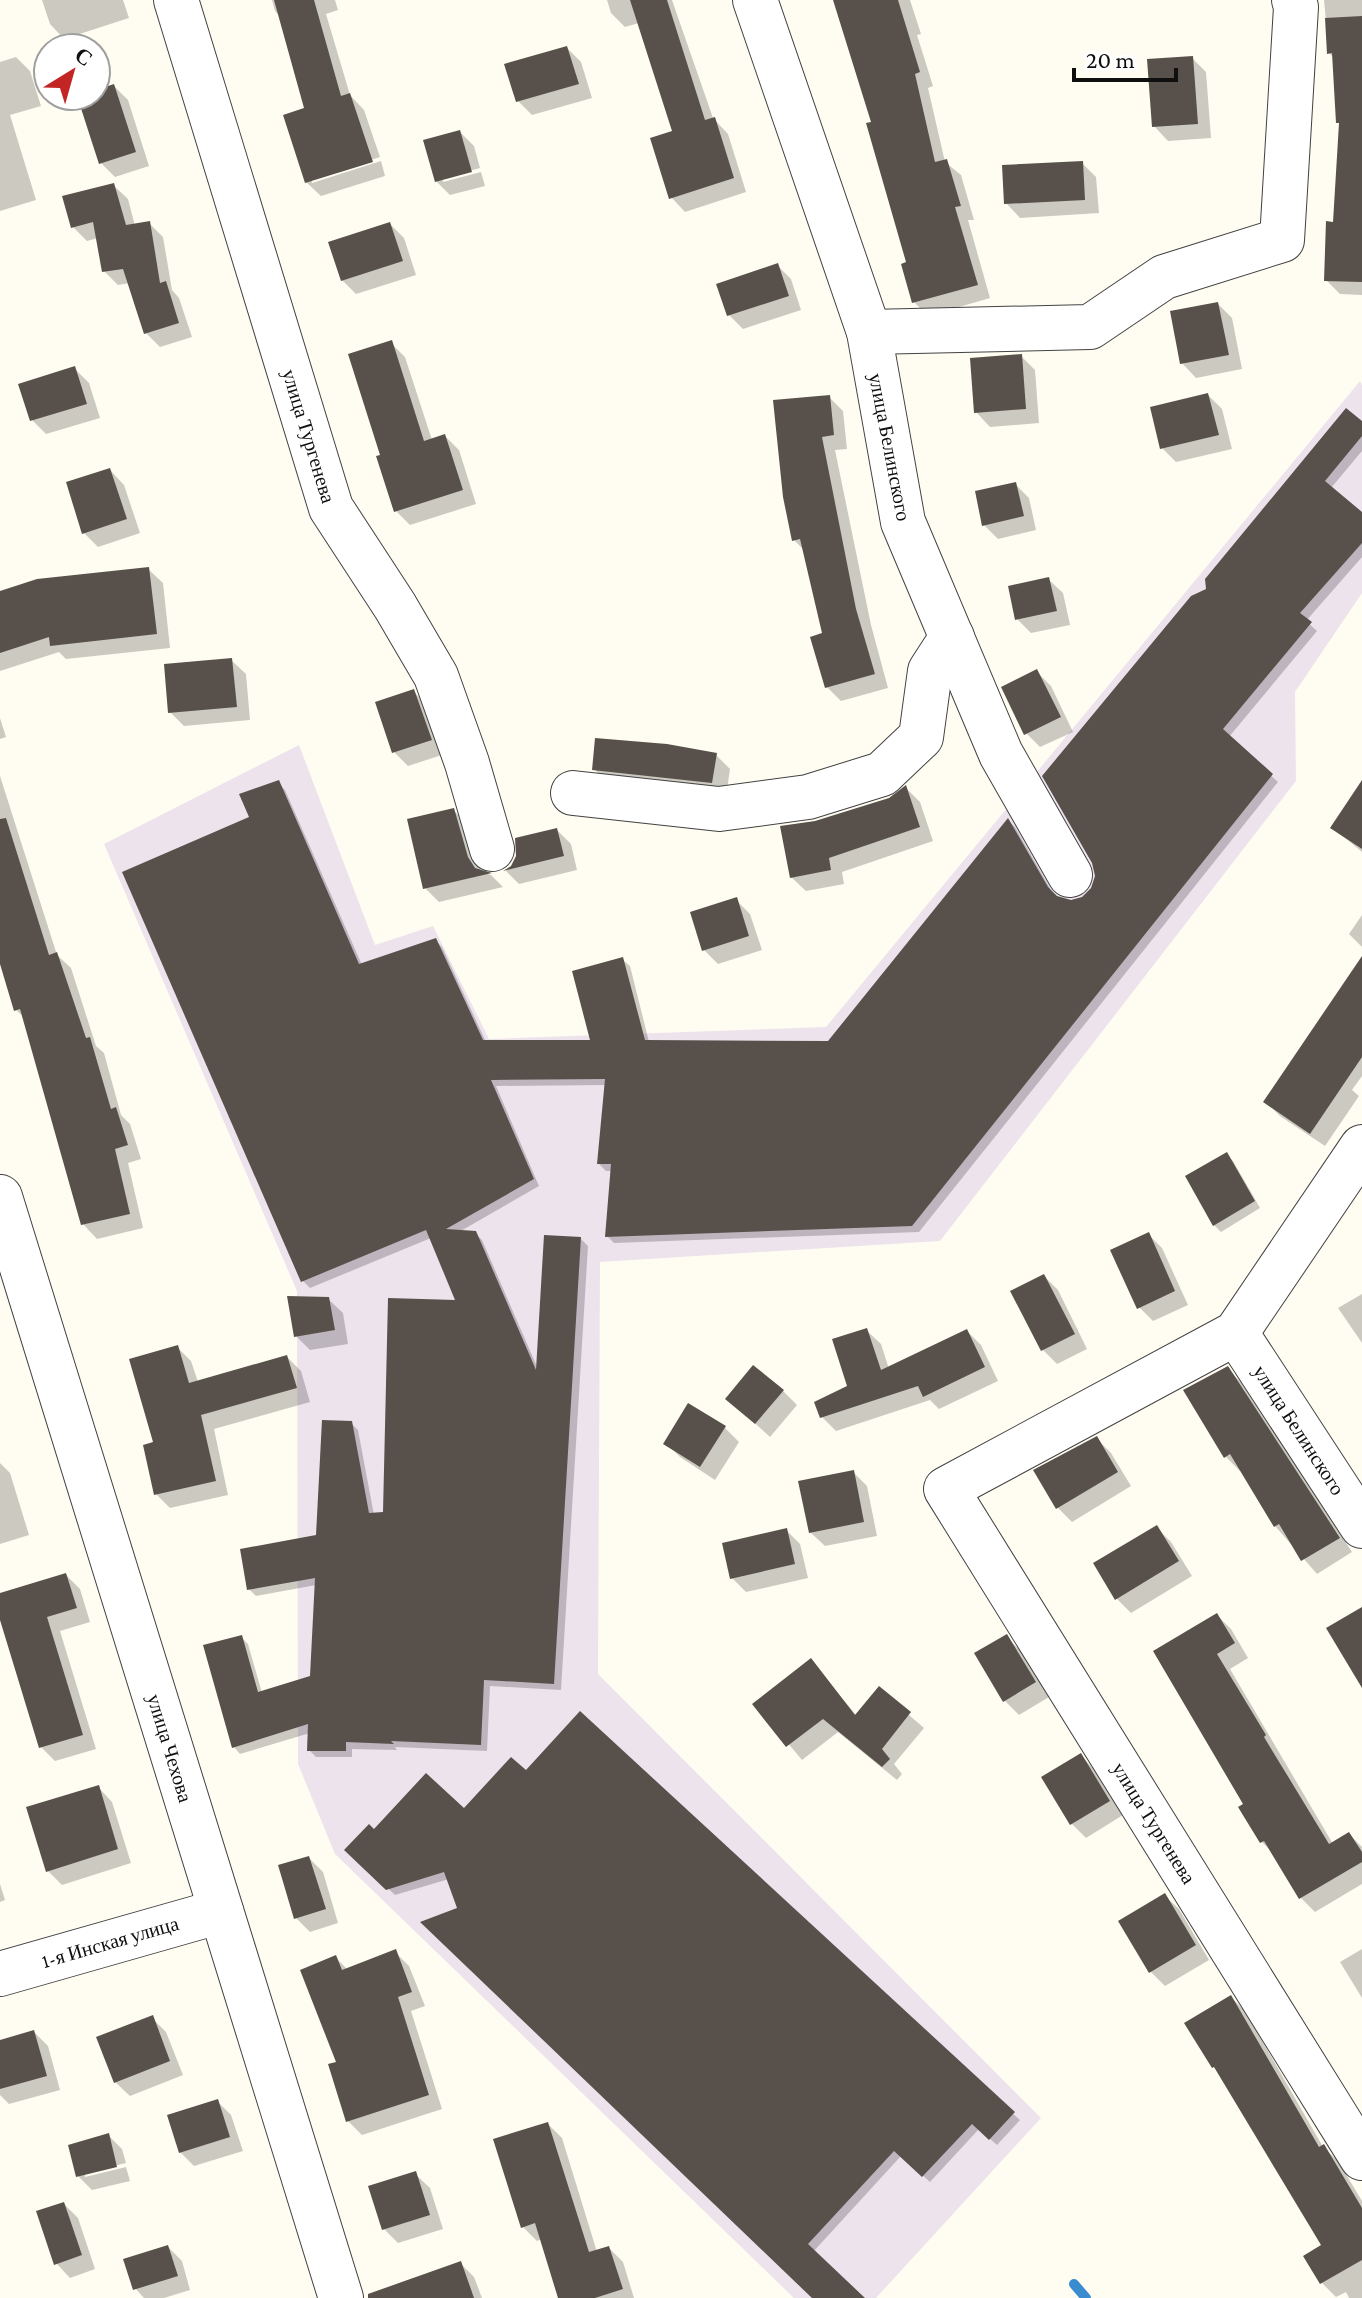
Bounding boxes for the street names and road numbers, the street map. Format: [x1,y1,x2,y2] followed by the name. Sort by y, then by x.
[277,366,340,506] street label: улица Тургенева
[864,371,915,523] street label: улица Белинского
[1248,1361,1349,1500] street label: улица Белинского
[142,1691,197,1805] street label: улица Чехова
[1107,1758,1200,1888] street label: улица Тургенева
[39,1912,181,1973] street label: 1-я Инская улица

